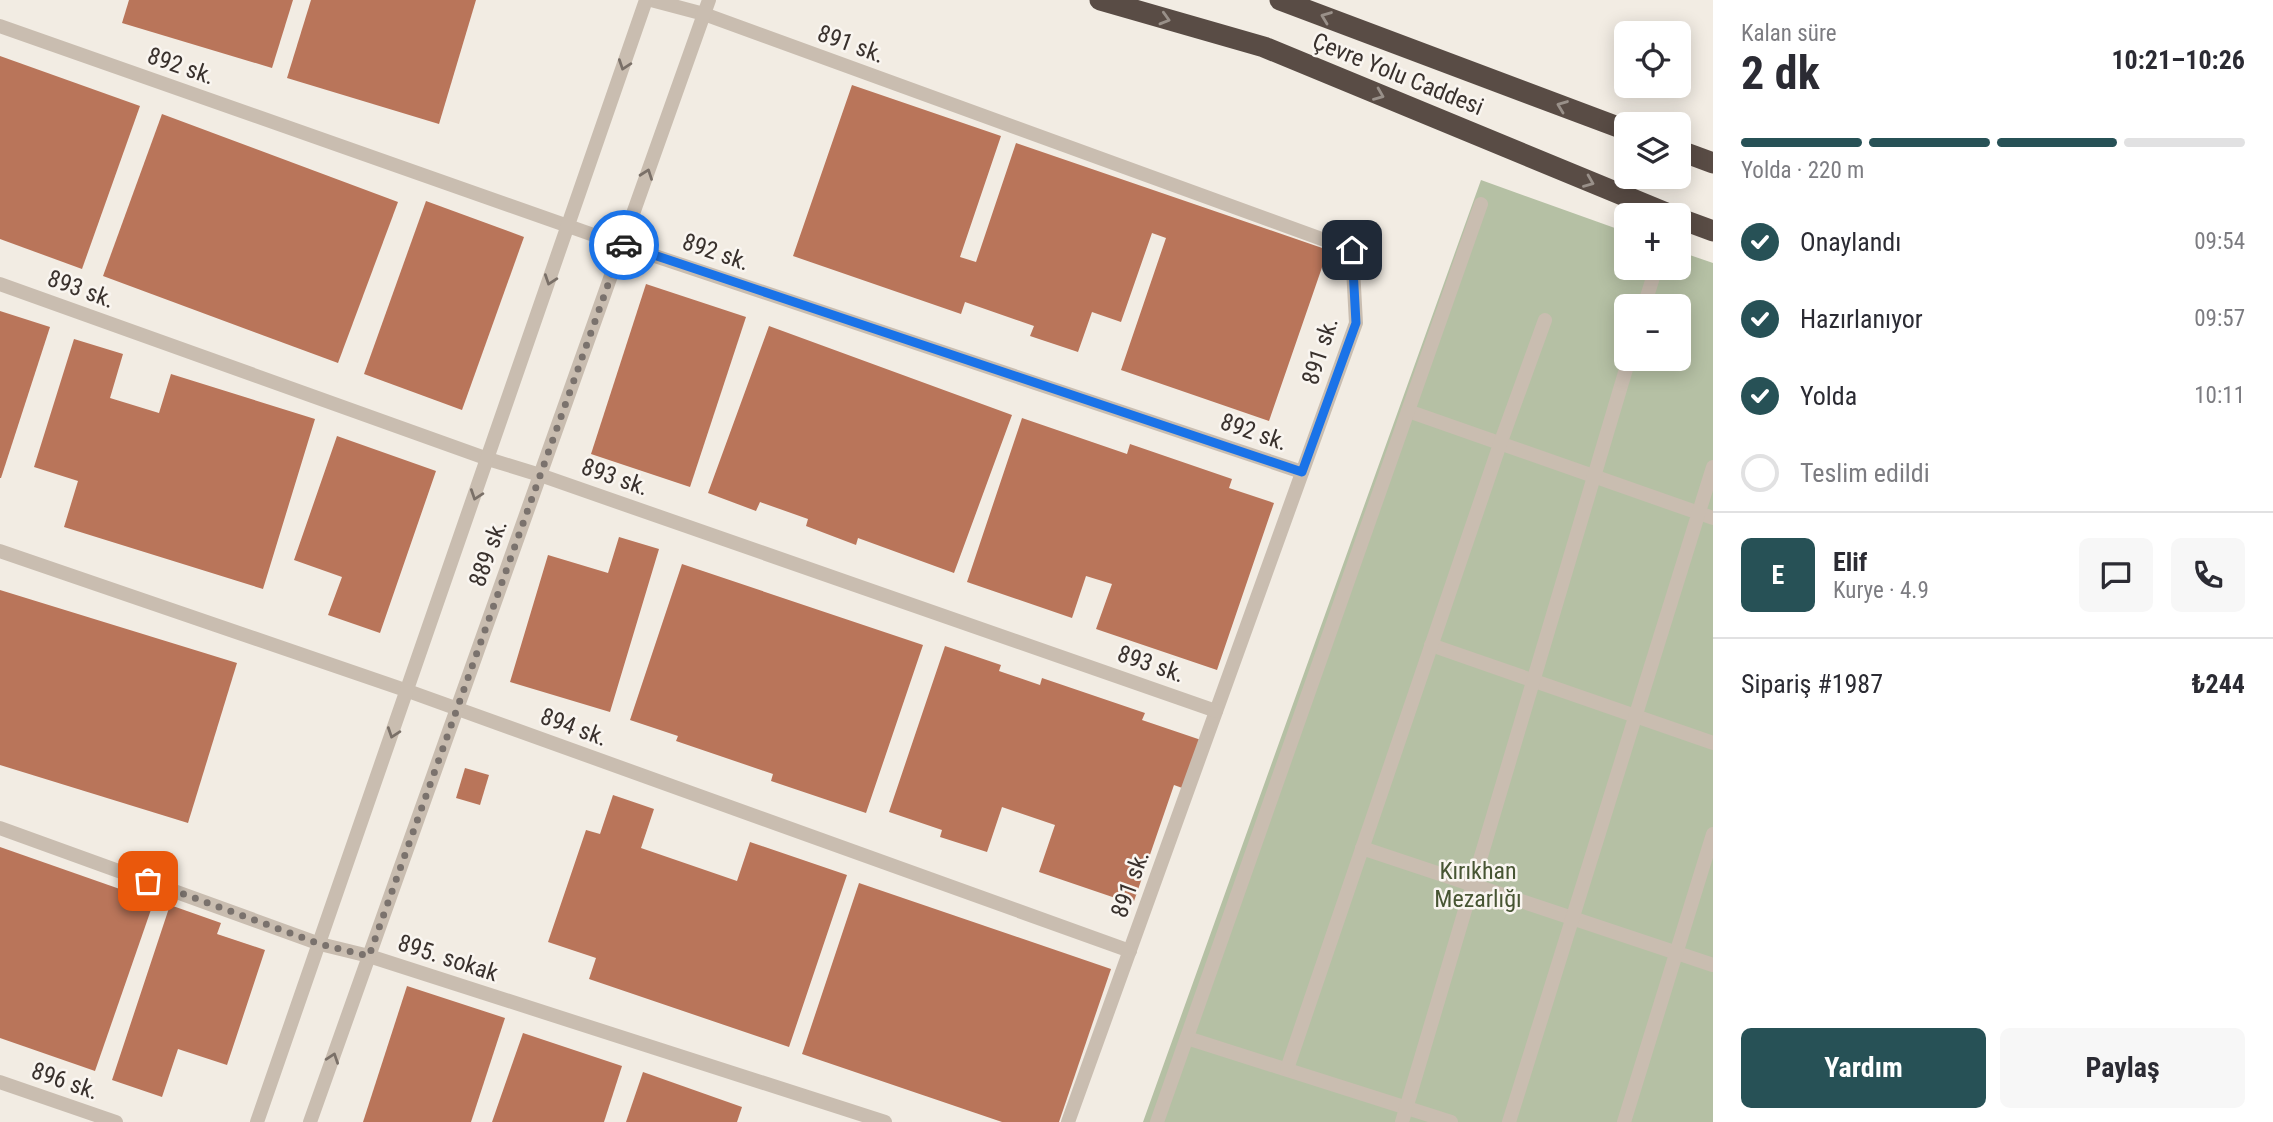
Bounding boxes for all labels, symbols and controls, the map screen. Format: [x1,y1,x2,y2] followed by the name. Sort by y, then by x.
[1159,10,1171,25] one-way arrow
[1321,12,1333,26] one-way arrow
[814,19,888,69] street label: 891 sk.
[1741,20,1836,47] text: Kalan süre
[1614,21,1691,371] map controls
[1614,21,1691,98] button: locate
[1308,27,1488,121] street label: Çevre Yolu Caddesi
[144,42,218,90] street label: 892 sk.
[2111,45,2245,75] text: 10:21–10:26
[1741,46,1820,100] text: 2 dk
[618,58,632,70] one-way arrow
[1372,87,1384,101] one-way arrow
[1556,100,1568,114] one-way arrow
[1614,112,1691,189] button: layers
[1741,157,1864,184] text: Yolda · 220 m
[639,168,653,180] one-way arrow
[1582,174,1595,188] one-way arrow
[1614,203,1691,280] button: +
[589,210,659,280] courier
[1322,220,1382,280] pin
[1741,223,1779,261] icon: check
[605,226,643,264] icon: car
[1800,227,1901,257] text: Onaylandı
[679,228,753,276] street label: 892 sk.
[2194,228,2245,255] text: 09:54
[1333,231,1371,269] icon: home
[44,264,118,314] street label: 893 sk.
[544,273,558,285] one-way arrow
[1614,294,1691,371] button: −
[1741,300,1779,338] icon: check
[1800,304,1923,334] text: Hazırlanıyor
[2194,305,2245,332] text: 09:57
[1296,314,1344,388] street label: 891 sk.
[1741,377,1779,415] icon: check
[1800,381,1857,411] text: Yolda
[2194,382,2245,409] text: 10:11
[1217,408,1291,456] street label: 892 sk.
[578,453,652,501] street label: 893 sk.
[1800,458,1930,488] text: Teslim edildi
[470,488,484,500] one-way arrow
[463,516,513,590] street label: 889 sk.
[2079,538,2153,612] button: chat
[2171,538,2245,612] button: phone
[1833,547,1867,577] text: Elif
[1772,560,1784,590] text: E
[1833,577,1929,604] text: Kurye · 4.9
[1114,640,1188,688] street label: 893 sk.
[1741,669,1883,699] text: Sipariş #1987
[2192,669,2245,699] text: ₺244
[537,702,611,752] street label: 894 sk.
[387,726,401,738] one-way arrow
[1105,847,1155,921] street label: 891 sk.
[118,851,178,911] pin
[1434,857,1522,913] park label: Kırıkhan Mezarlığı
[129,862,167,900] icon: bag
[394,929,502,987] street label: 895. sokak
[1741,1028,1986,1108] button: Yardım
[2000,1028,2245,1108] button: Paylaş
[325,1052,339,1064] one-way arrow
[28,1057,102,1105] street label: 896 sk.

